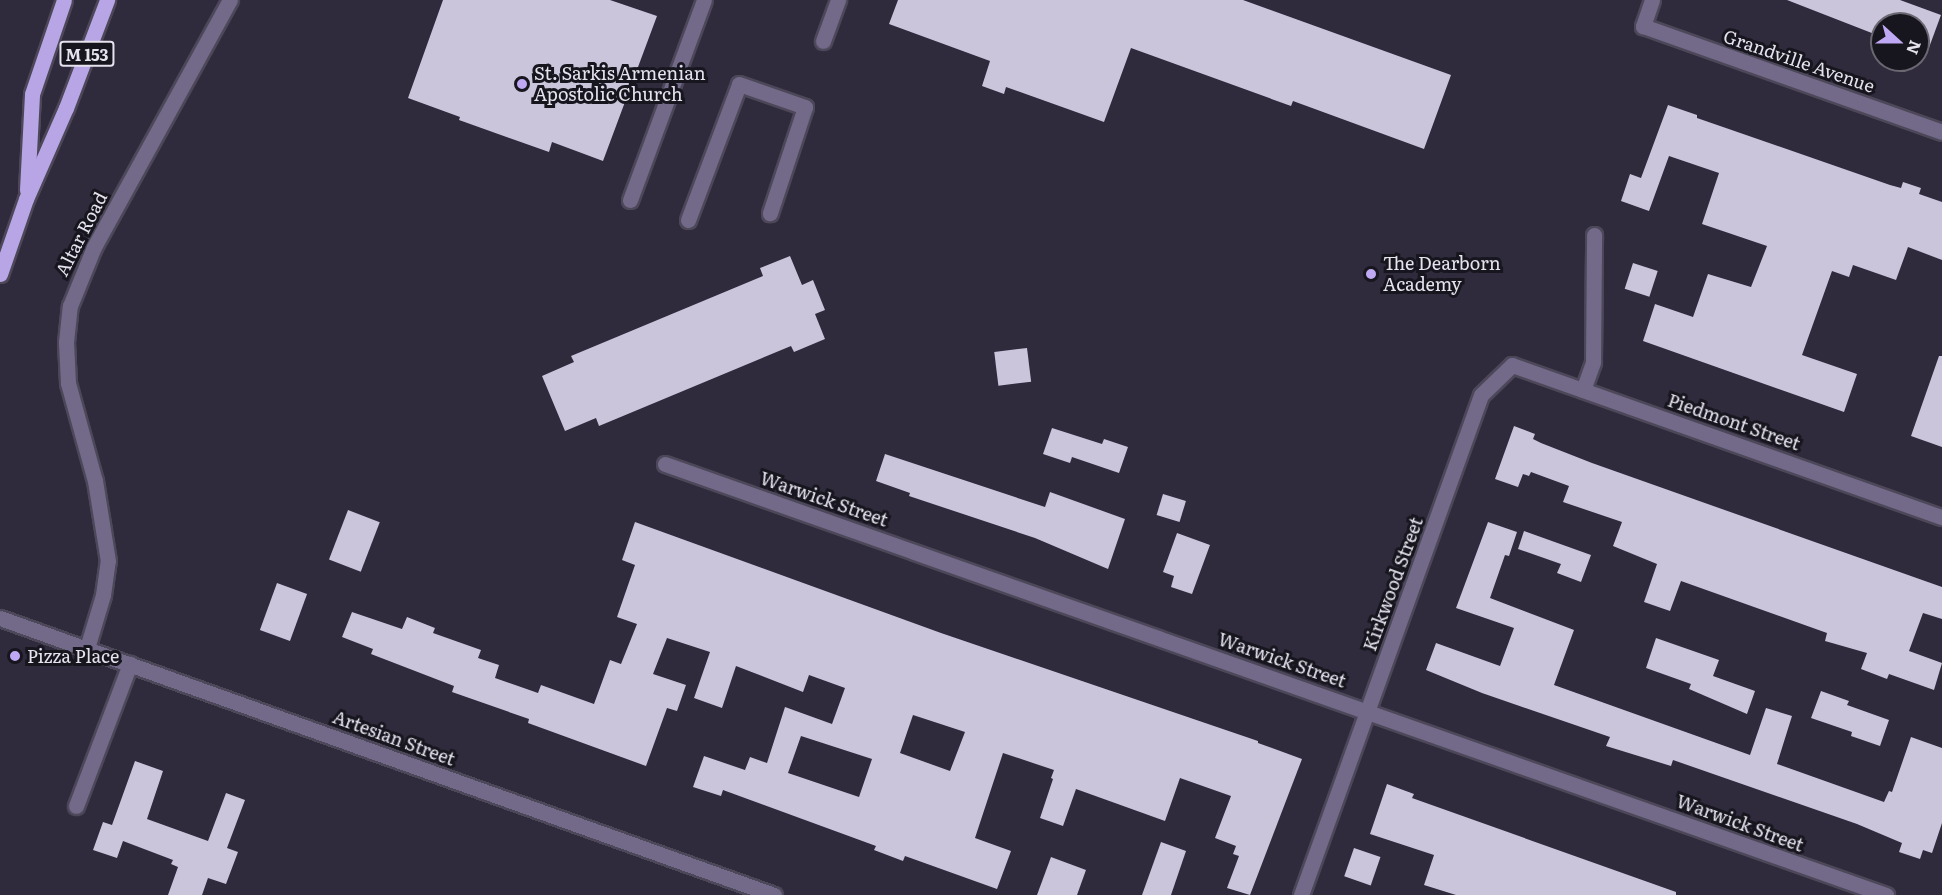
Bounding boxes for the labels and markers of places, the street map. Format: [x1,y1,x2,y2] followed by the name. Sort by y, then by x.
[534,63,706,106] place label: St. Sarkis Armenian Apostolic Church
[515,77,529,91] marker: St. Sarkis Armenian Apostolic Church
[1383,253,1501,296] place label: The Dearborn Academy
[1364,267,1378,281] marker: The Dearborn Academy
[27,645,119,667] place label: Pizza Place
[8,649,22,663] marker: Pizza Place

